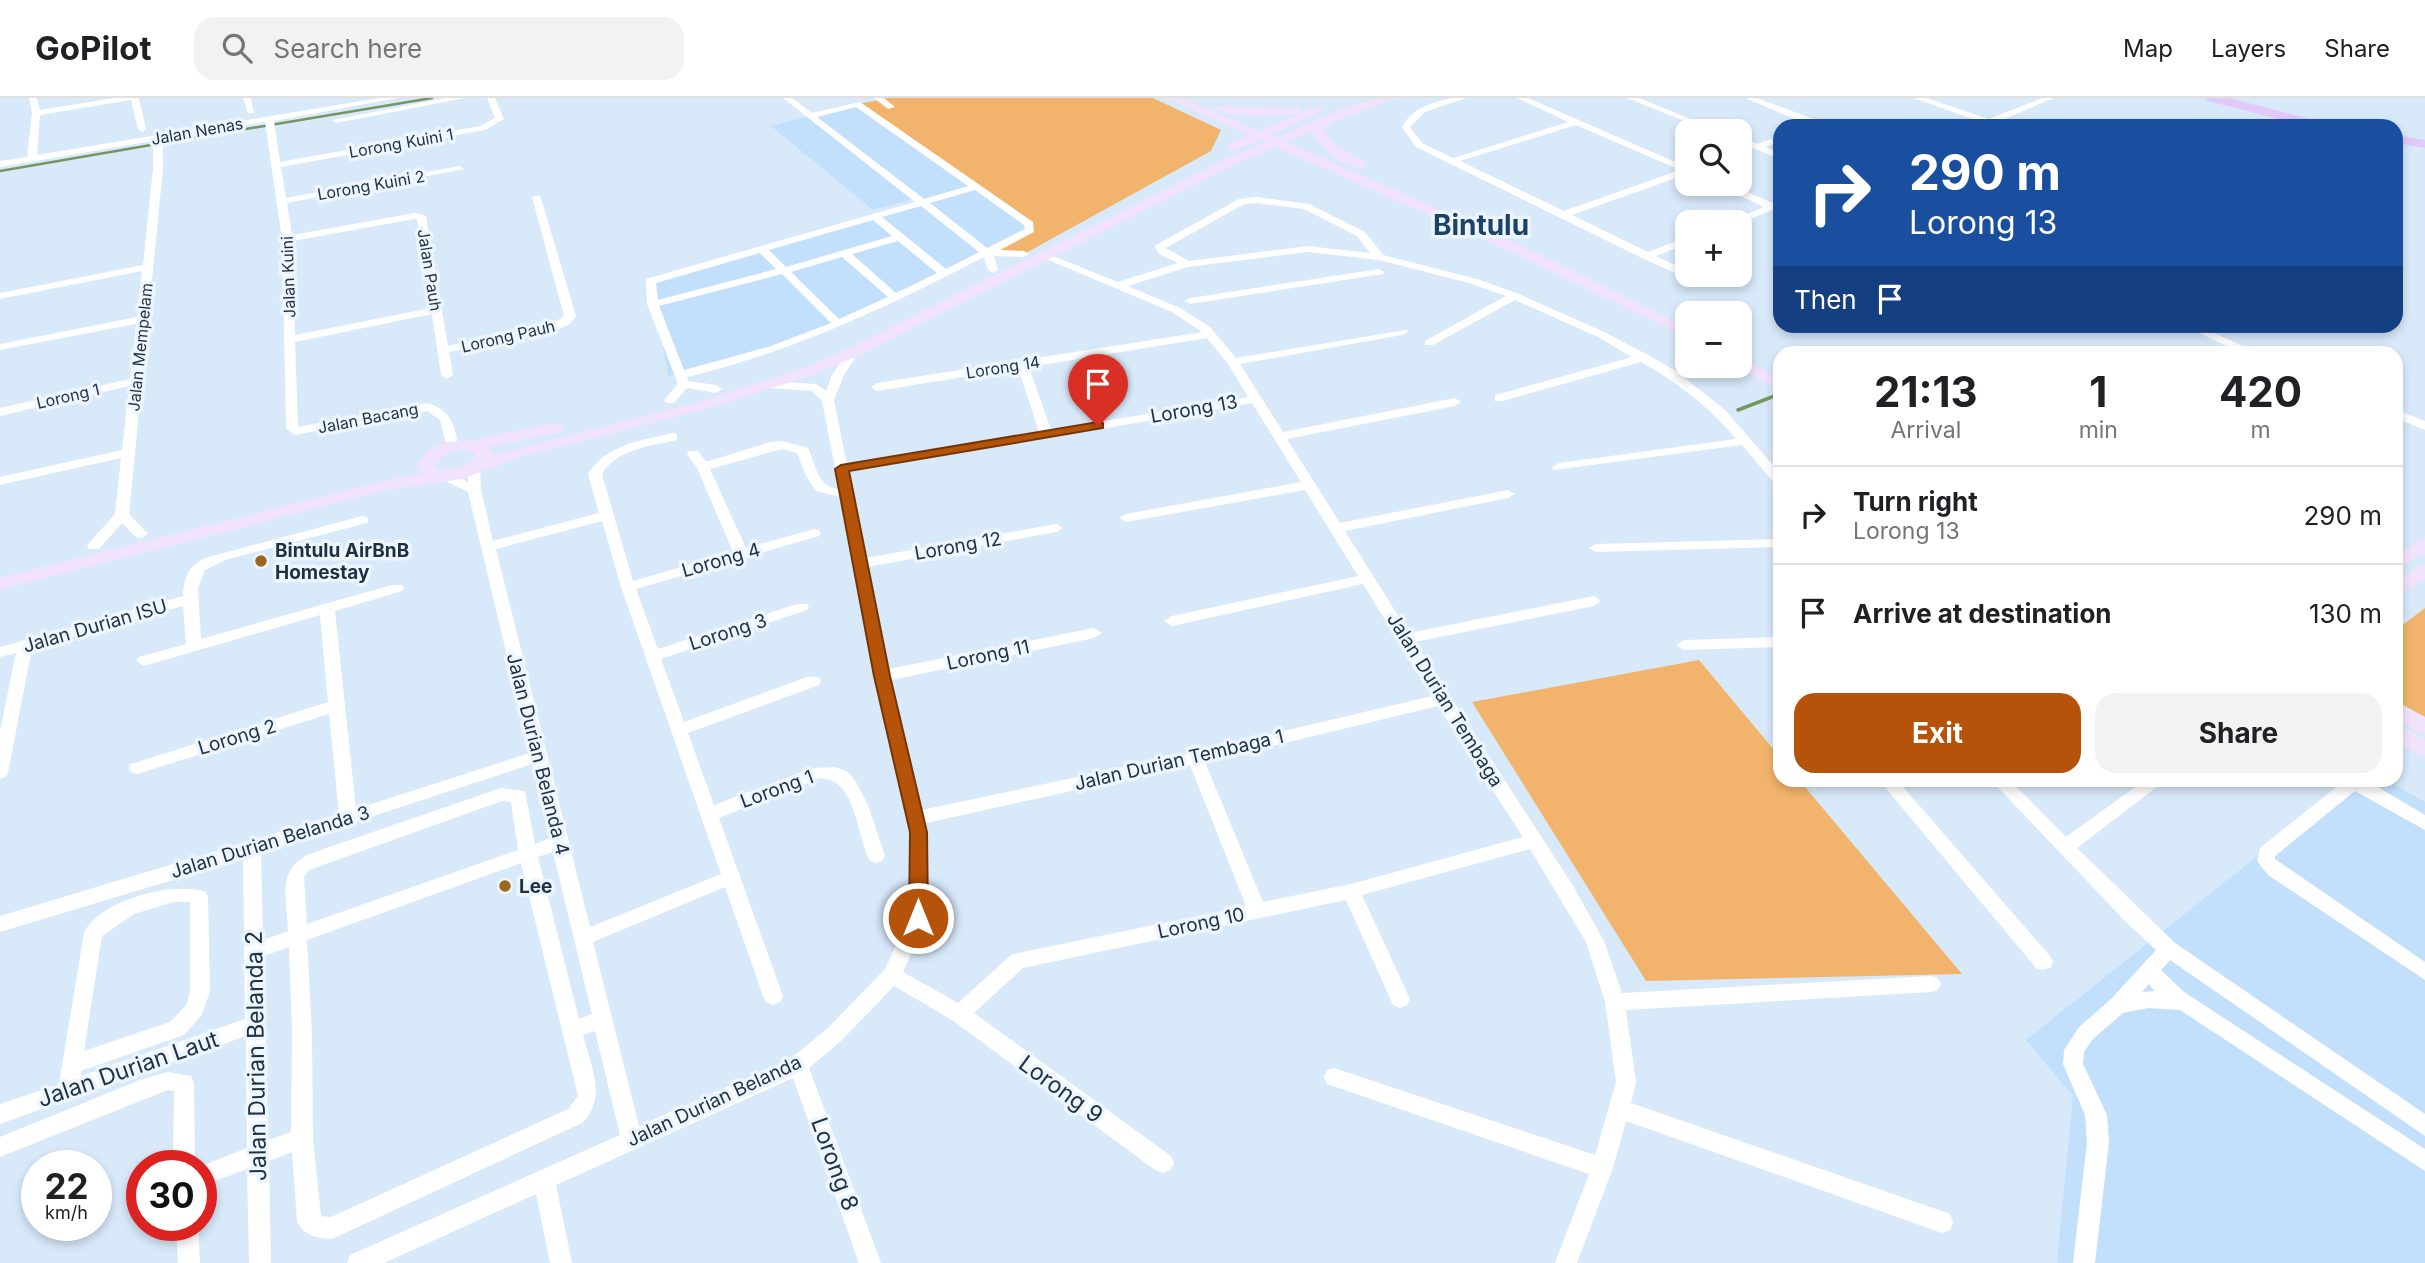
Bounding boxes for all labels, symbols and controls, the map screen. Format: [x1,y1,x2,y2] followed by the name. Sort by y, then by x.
[194,17,684,80] search box
[35,28,152,68] text: GoPilot
[218,29,256,67] icon: search
[274,33,422,64] text: Search here
[2123,34,2173,63] text: Map
[2211,34,2286,63] text: Layers
[2324,34,2390,63] text: Share
[149,113,245,149] street label: Jalan Nenas
[1675,119,1752,378] map controls
[1675,119,1752,196] button: search
[347,124,455,162] street label: Lorong Kuini 1
[1909,143,2061,202] text: 290 m
[1794,147,1885,238] icon: right
[316,166,426,204] street label: Lorong Kuini 2
[1909,203,2057,242] text: Lorong 13
[1433,208,1529,242] district label: Bintulu
[1675,210,1752,287] button: +
[414,227,446,313] street label: Jalan Pauh
[277,236,299,318] street label: Jalan Kuini
[1871,280,1909,318] icon: arrive
[123,282,157,412] street label: Jalan Mempelam
[1794,284,1857,315] text: Then
[1675,301,1752,378] button: −
[459,315,557,357] street label: Lorong Pauh
[965,351,1041,383] street label: Lorong 14
[1068,354,1128,426] pin
[1079,365,1117,403] icon: arrive
[1874,366,1978,417] text: 21:13
[2089,366,2107,417] text: 1
[2219,366,2302,417] text: 420
[34,379,102,413] street label: Lorong 1
[1149,390,1239,428] street label: Lorong 13
[316,398,420,438] street label: Jalan Bacang
[1890,416,1961,444] text: Arrival
[2079,416,2118,444] text: min
[2250,416,2271,444] text: m
[1853,486,1978,517] text: Turn right
[1794,496,1832,534] icon: right
[2304,500,2382,531] text: 290 m
[1853,517,1960,545] text: Lorong 13
[913,527,1003,565] street label: Lorong 12
[679,538,763,582] street label: Lorong 4
[275,539,409,584] place label: Bintulu AirBnB Homestay
[253,553,269,569] marker: Bintulu AirBnB Homestay
[20,594,170,658] street label: Jalan Durian ISU
[1794,594,1832,632] icon: arrive
[1853,598,2112,629] text: Arrive at destination
[2309,598,2382,629] text: 130 m
[686,609,770,655] street label: Lorong 3
[1382,609,1508,791] street label: Jalan Durian Tembaga
[945,635,1031,675] street label: Lorong 11
[502,651,574,857] street label: Jalan Durian Belanda 4
[1794,693,2081,773] button: Exit
[2095,693,2382,773] button: Share
[195,714,279,760] street label: Lorong 2
[1072,725,1286,795] street label: Jalan Durian Tembaga 1
[737,765,817,813] street label: Lorong 1
[168,801,372,883] street label: Jalan Durian Belanda 3
[519,875,552,898] place label: Lee
[497,878,513,894] marker: Lee
[881,881,955,955] position arrow
[1155,903,1247,943] street label: Lorong 10
[240,931,272,1181] street label: Jalan Durian Belanda 2
[34,1025,223,1113] street label: Jalan Durian Laut
[1013,1049,1109,1129] street label: Lorong 9
[623,1050,805,1152] street label: Jalan Durian Belanda
[805,1114,865,1214] street label: Lorong 8
[126,1150,217,1241] speed limit sign: 30
[44,1165,89,1207] text: 22
[45,1202,88,1223] text: km/h

